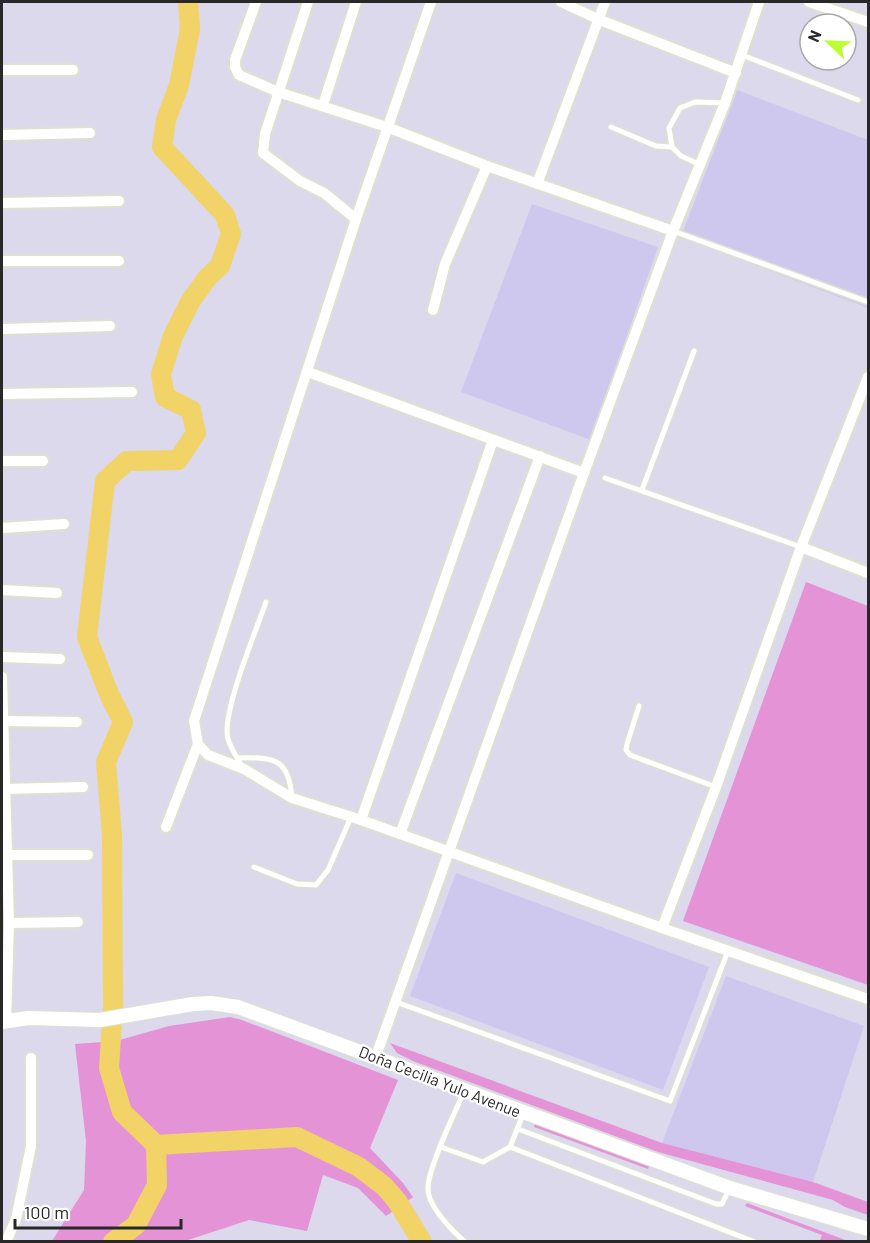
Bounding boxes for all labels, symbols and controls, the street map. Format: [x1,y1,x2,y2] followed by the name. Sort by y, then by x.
[798,12,858,72] north arrow
[803,27,825,45] text: N
[356,1041,524,1121] street label: Doña Cecilia Yulo Avenue
[15,1192,182,1230] scale bar
[24,1201,69,1223] text: 100 m

